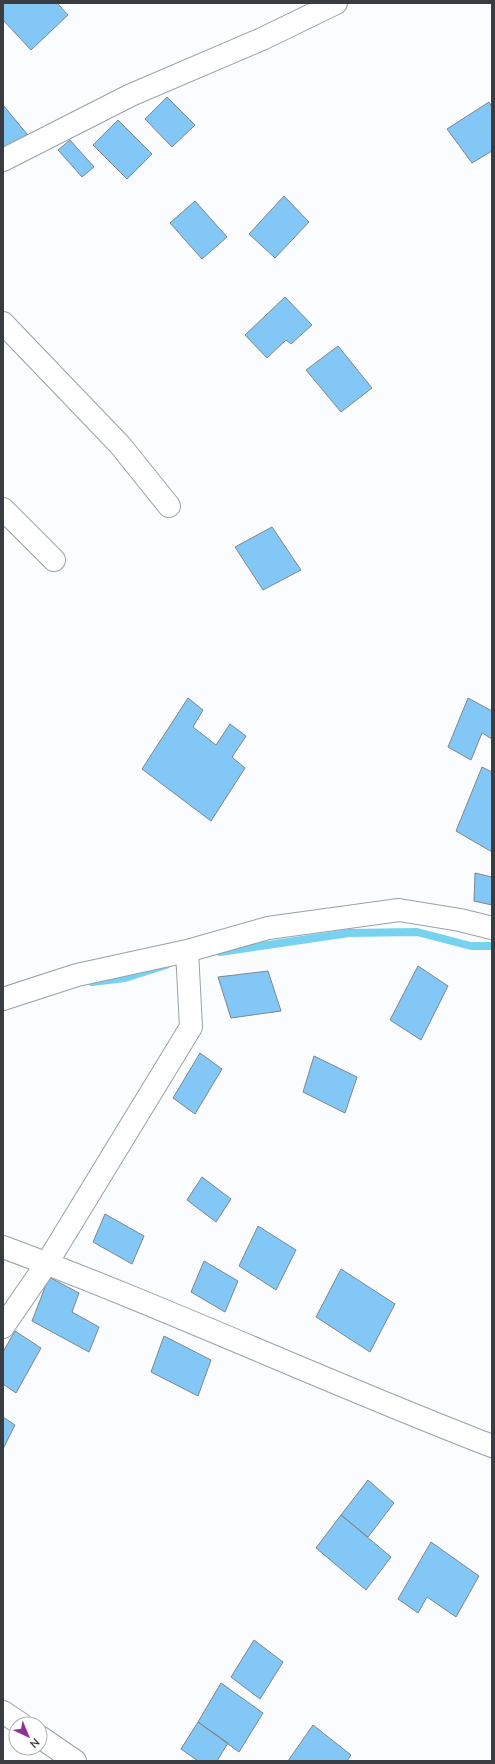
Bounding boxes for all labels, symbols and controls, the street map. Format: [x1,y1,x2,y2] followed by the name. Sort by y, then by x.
[8,1716,48,1756] north arrow
[26,1735,43,1751] text: N

